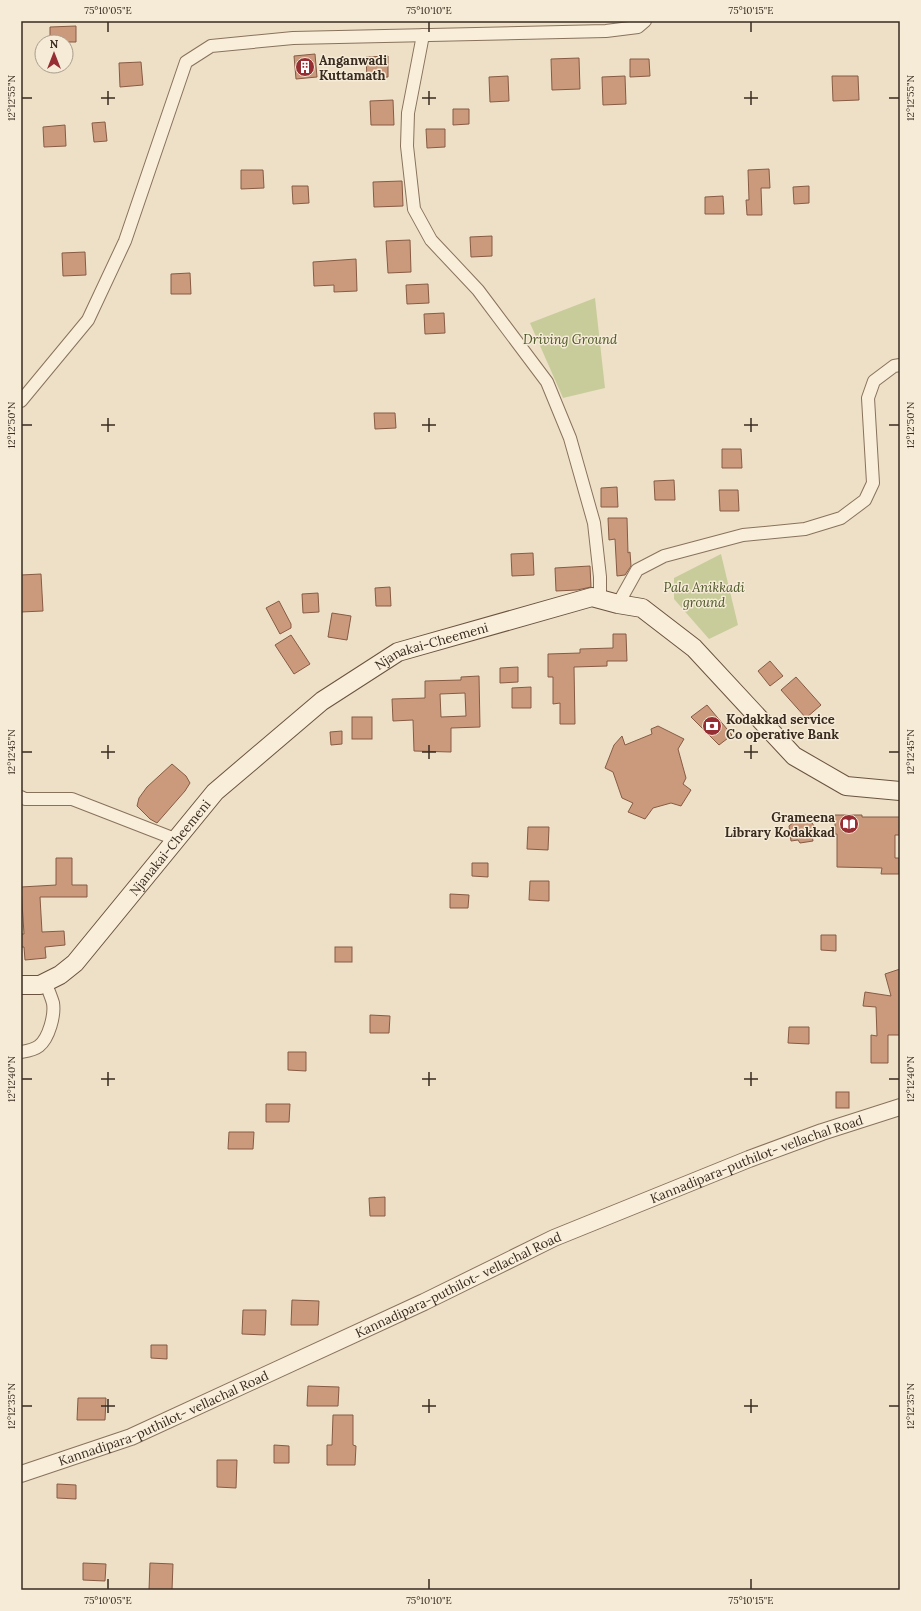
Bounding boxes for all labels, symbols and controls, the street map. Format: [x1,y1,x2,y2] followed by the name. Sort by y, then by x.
[84,4,132,17] text: 75°10'05"E
[406,4,452,17] text: 75°10'10"E
[729,4,773,17] text: 75°10'15"E
[34,34,74,74] north arrow
[50,37,59,51] text: N
[319,52,387,84] place label: Anganwadi Kuttamath
[294,56,316,78] building icon: Anganwadi Kuttamath
[5,75,18,121] text: 12°12'55"N
[904,75,917,121] text: 12°12'55"N
[523,331,618,348] park label: Driving Ground
[5,401,18,448] text: 12°12'50"N
[904,401,917,448] text: 12°12'50"N
[663,579,745,611] park label: Pala Anikkadi ground
[371,618,490,673] street label: Njanakai-Cheemeni
[726,711,839,743] place label: Kodakkad service Co operative Bank
[701,715,723,737] bank icon: Kodakkad service Co operative Bank
[5,729,18,775] text: 12°12'45"N
[904,729,917,775] text: 12°12'45"N
[125,795,214,899] street label: Njanakai-Cheemeni
[725,809,835,841] place label: Grameena Library Kodakkad
[838,813,860,835] library icon: Grameena Library Kodakkad
[5,1055,18,1102] text: 12°12'40"N
[904,1055,917,1102] text: 12°12'40"N
[647,1111,865,1207] street label: Kannadipara-puthilot- vellachal Road
[352,1228,564,1341] street label: Kannadipara-puthilot- vellachal Road
[56,1366,271,1469] street label: Kannadipara-puthilot- vellachal Road
[5,1382,18,1429] text: 12°12'35"N
[904,1382,917,1429] text: 12°12'35"N
[84,1594,132,1607] text: 75°10'05"E
[406,1594,452,1607] text: 75°10'10"E
[729,1594,773,1607] text: 75°10'15"E

